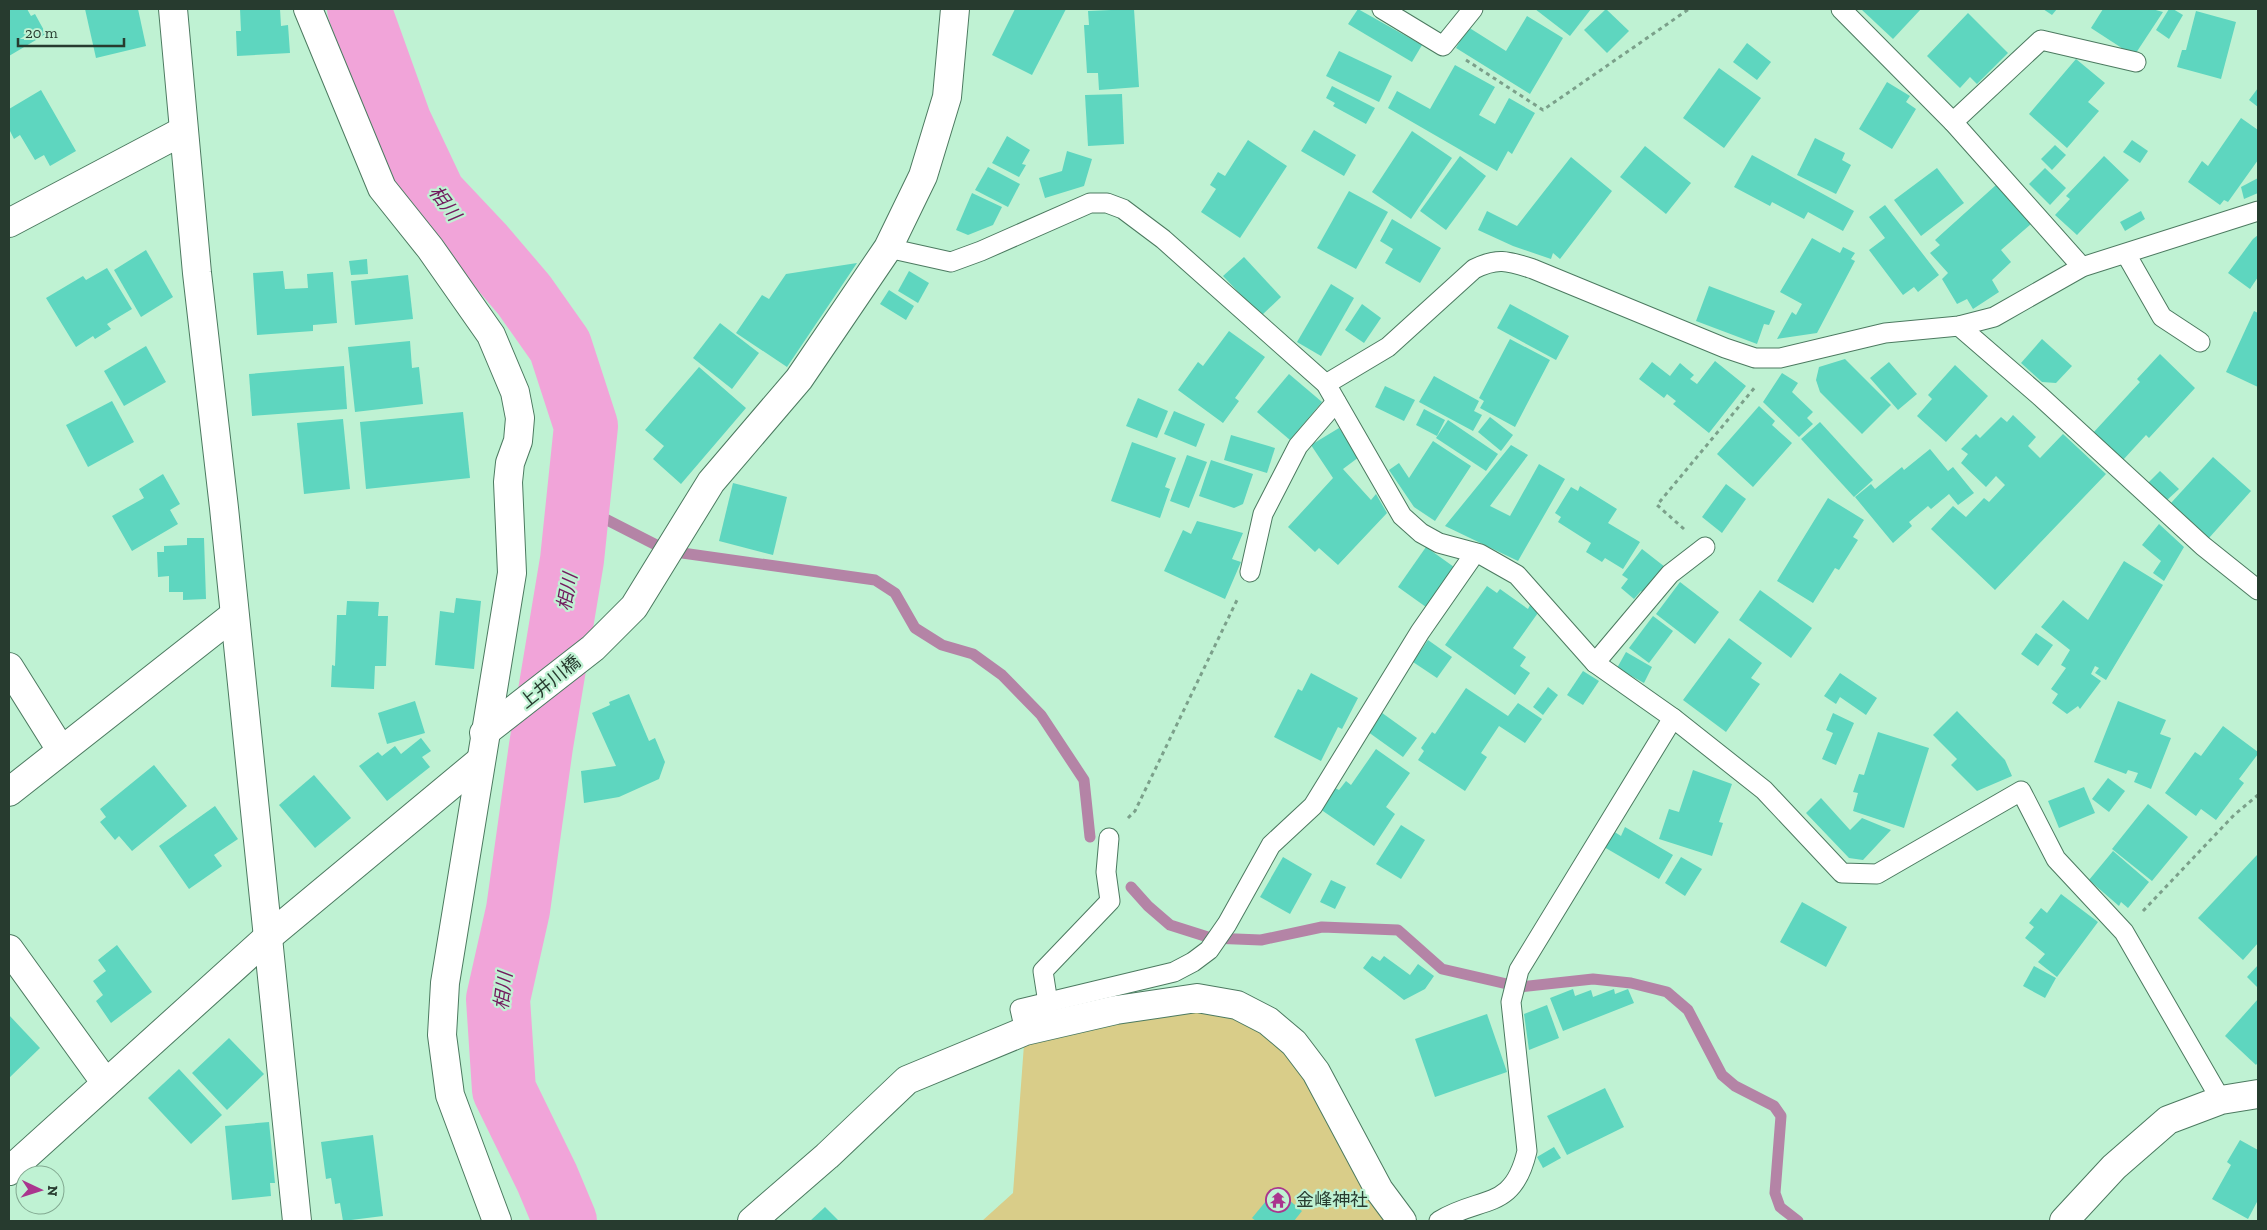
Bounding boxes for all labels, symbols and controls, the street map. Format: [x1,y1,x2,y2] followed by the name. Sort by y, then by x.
[18,15,124,47] scale bar
[25,24,58,42] text: 20 m
[424,181,467,227] water label: 相川
[552,569,582,613] water label: 相川
[515,651,585,713] street label: 上井川橋
[489,969,517,1011] water label: 相川
[15,1165,65,1215] north arrow
[44,1185,61,1197] text: N
[1265,1187,1291,1213] temple icon: 金峰神社
[1296,1189,1368,1211] place label: 金峰神社

